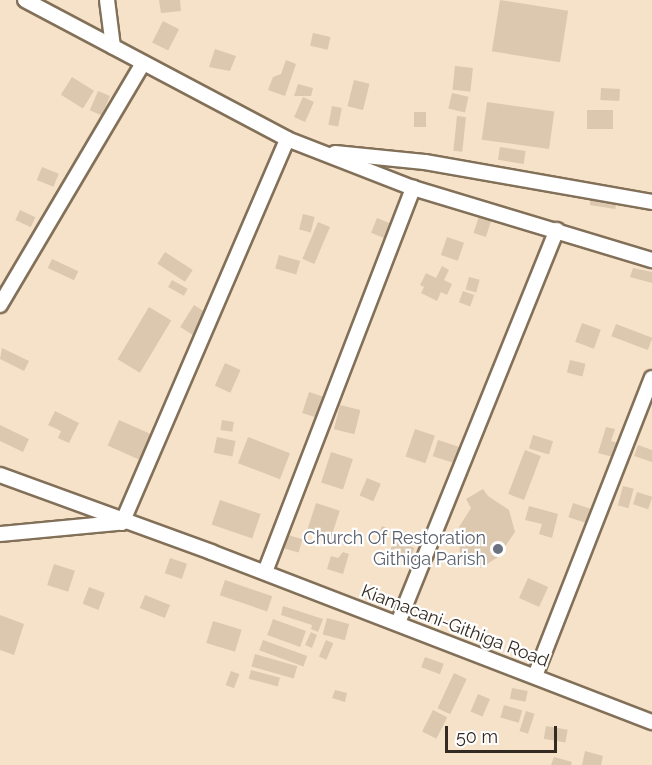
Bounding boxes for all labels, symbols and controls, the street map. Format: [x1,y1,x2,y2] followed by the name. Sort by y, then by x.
[303,528,486,570] place label: Church Of Restoration Githiga Parish
[491,542,505,556] marker: Church Of Restoration Githiga Parish
[358,580,552,672] street label: Kiamacani-Githiga Road
[448,714,560,752] scale bar
[456,726,498,747] text: 50 m

